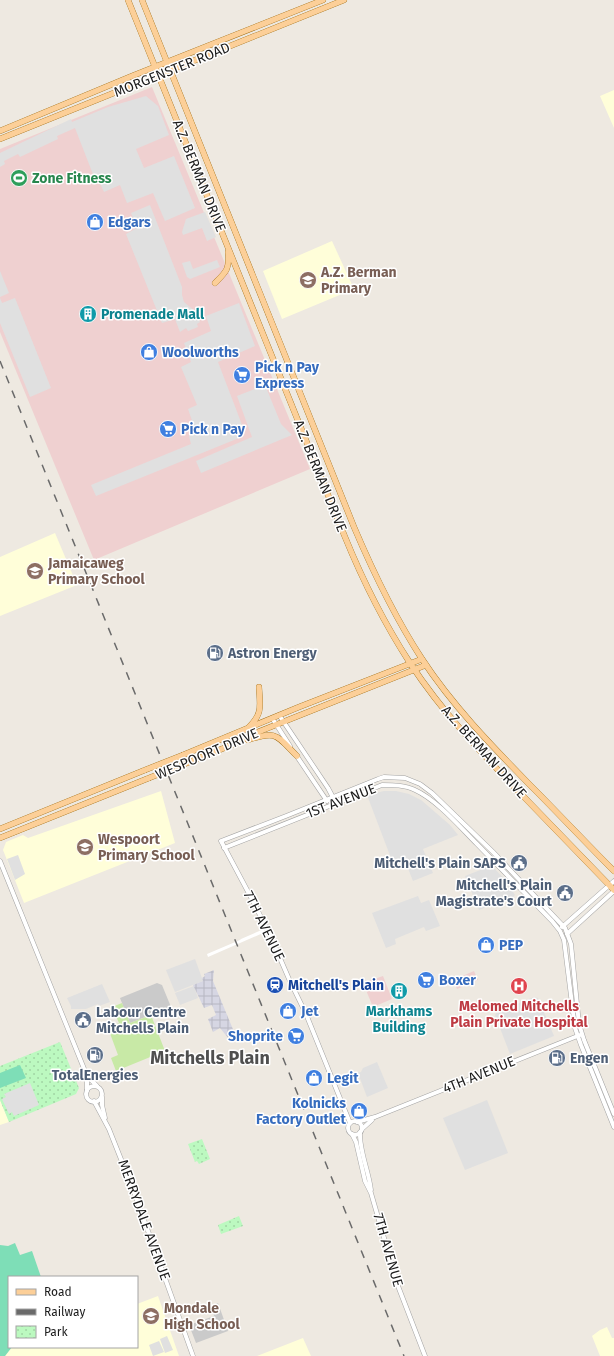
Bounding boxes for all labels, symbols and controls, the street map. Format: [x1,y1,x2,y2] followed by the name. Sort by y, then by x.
[111,39,233,101] street label: MORGENSTER ROAD
[169,117,229,235] street label: A.Z. BERMAN DRIVE
[9,168,29,188] sports icon: Zone Fitness
[32,170,112,187] place label: Zone Fitness
[85,212,105,232] shop icon: Edgars
[108,214,151,231] place label: Edgars
[320,264,397,297] place label: A.Z. Berman Primary
[298,270,318,290] school or university icon: A.Z. Berman Primary
[78,304,98,324] building icon: Promenade Mall
[101,306,205,323] place label: Promenade Mall
[139,342,159,362] shop icon: Woolworths
[162,344,239,361] place label: Woolworths
[255,359,320,392] place label: Pick n Pay Express
[232,365,252,385] supermarket icon: Pick n Pay Express
[290,417,350,535] street label: A.Z. BERMAN DRIVE
[158,419,178,439] supermarket icon: Pick n Pay
[181,421,246,438] place label: Pick n Pay
[47,555,146,588] place label: Jamaicaweg Primary School
[25,561,45,581] school or university icon: Jamaicaweg Primary School
[205,643,225,663] fuel station icon: Astron Energy
[227,645,317,662] place label: Astron Energy
[438,702,530,802] street label: A.Z. BERMAN DRIVE
[153,725,261,783] street label: WESPOORT DRIVE
[304,780,378,822] street label: 1ST AVENUE
[98,831,196,864] place label: Wespoort Primary School
[75,837,95,857] school or university icon: Wespoort Primary School
[509,853,529,873] public building icon: Mitchell's Plain SAPS
[374,855,506,872] place label: Mitchell's Plain SAPS
[436,877,553,910] place label: Mitchell's Plain Magistrate's Court
[555,883,575,903] public building icon: Mitchell's Plain Magistrate's Court
[240,888,288,964] street label: 7TH AVENUE
[476,935,496,955] shop icon: PEP
[499,937,524,954] place label: PEP
[416,970,436,990] supermarket icon: Boxer
[439,972,476,989] place label: Boxer
[265,975,285,995] station icon: Mitchell's Plain
[509,976,529,996] hospital icon: Melomed Mitchells Plain Private Hospital
[288,977,384,994] place label: Mitchell's Plain
[389,981,409,1001] building icon: Markhams Building
[450,998,588,1031] place label: Melomed Mitchells Plain Private Hospital
[278,1001,298,1021] shop icon: Jet
[300,1003,319,1020] place label: Jet
[366,1003,432,1036] place label: Markhams Building
[96,1004,189,1037] place label: Labour Centre Mitchells Plain
[73,1010,93,1030] public building icon: Labour Centre Mitchells Plain
[286,1026,306,1046] supermarket icon: Shoprite
[228,1028,283,1045] place label: Shoprite
[85,1045,105,1065] fuel station icon: TotalEnergies
[150,1047,270,1069] district label: Mitchells Plain
[547,1048,567,1068] fuel station icon: Engen
[570,1050,609,1067] place label: Engen
[440,1053,518,1097] street label: 4TH AVENUE
[52,1067,138,1084] place label: TotalEnergies
[304,1068,324,1088] shop icon: Legit
[327,1070,359,1087] place label: Legit
[256,1095,347,1128] place label: Kolnicks Factory Outlet
[349,1101,369,1121] shop icon: Kolnicks Factory Outlet
[114,1157,174,1283] street label: MERRYDALE AVENUE
[369,1211,407,1289] street label: 7TH AVENUE
[8,1276,138,1348] legend
[44,1285,72,1299] text: Road
[164,1300,241,1333] place label: Mondale High School
[44,1305,85,1319] text: Railway
[141,1306,161,1326] school or university icon: Mondale High School
[44,1325,68,1339] text: Park

